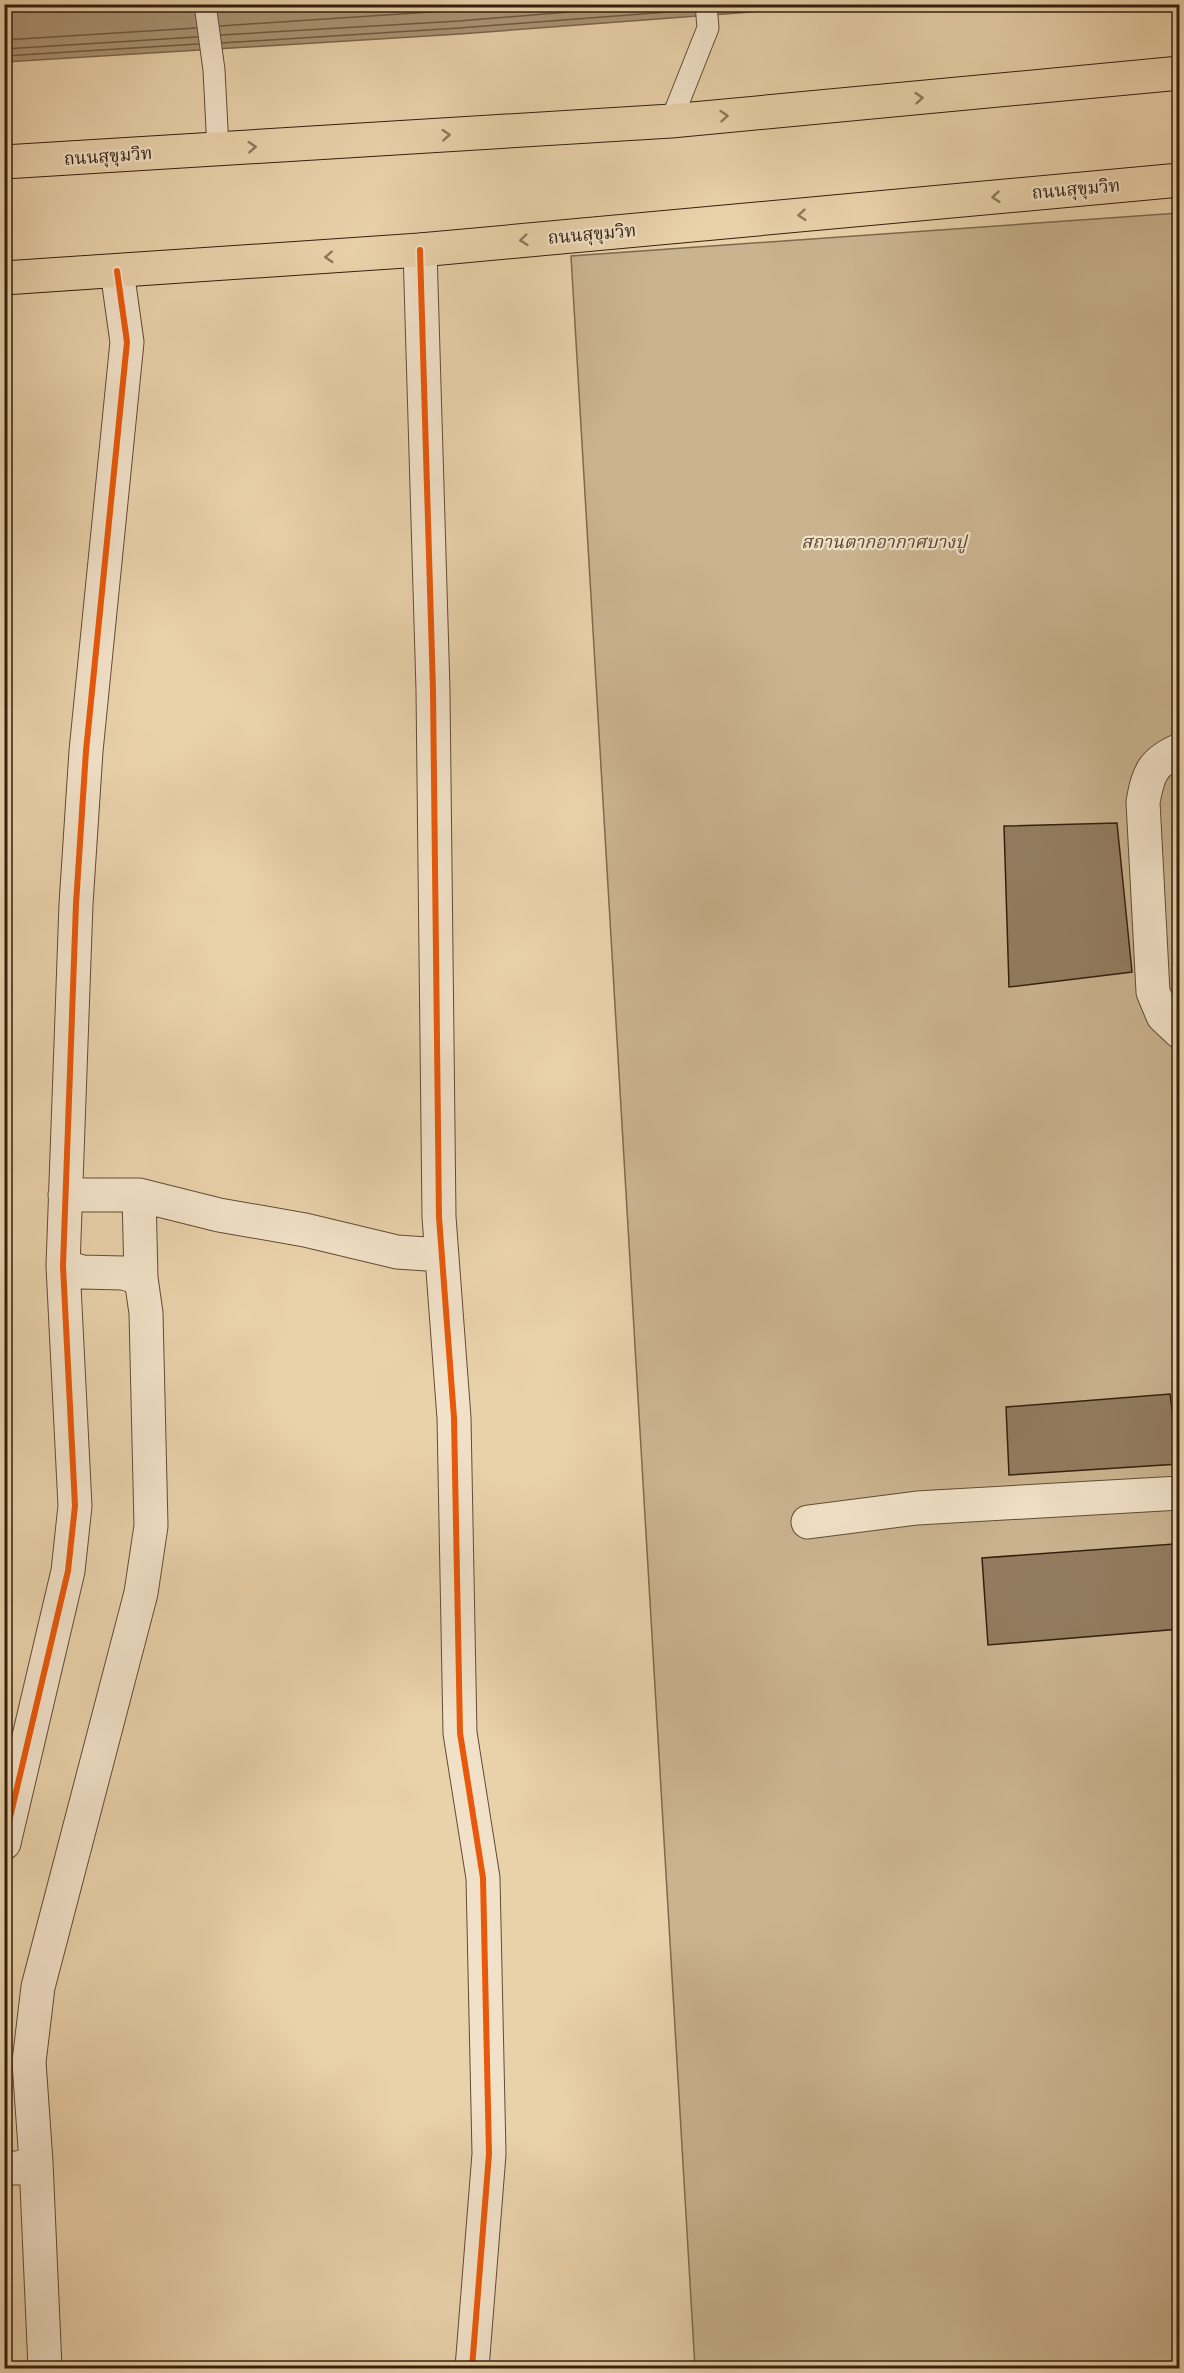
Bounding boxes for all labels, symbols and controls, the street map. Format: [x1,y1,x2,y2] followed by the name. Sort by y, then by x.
[914,92,923,105] one-way arrow
[720,110,729,123] one-way arrow
[442,129,451,142] one-way arrow
[247,141,256,154] one-way arrow
[63,142,153,171] street label: ถนนสุขุมวิท
[1031,174,1121,205] street label: ถนนสุขุมวิท
[991,190,1000,203] one-way arrow
[797,208,806,221] one-way arrow
[547,219,637,250] street label: ถนนสุขุมวิท
[519,233,528,246] one-way arrow
[325,250,334,263] one-way arrow
[801,531,969,554] park label: สถานตากอากาศบางปู

